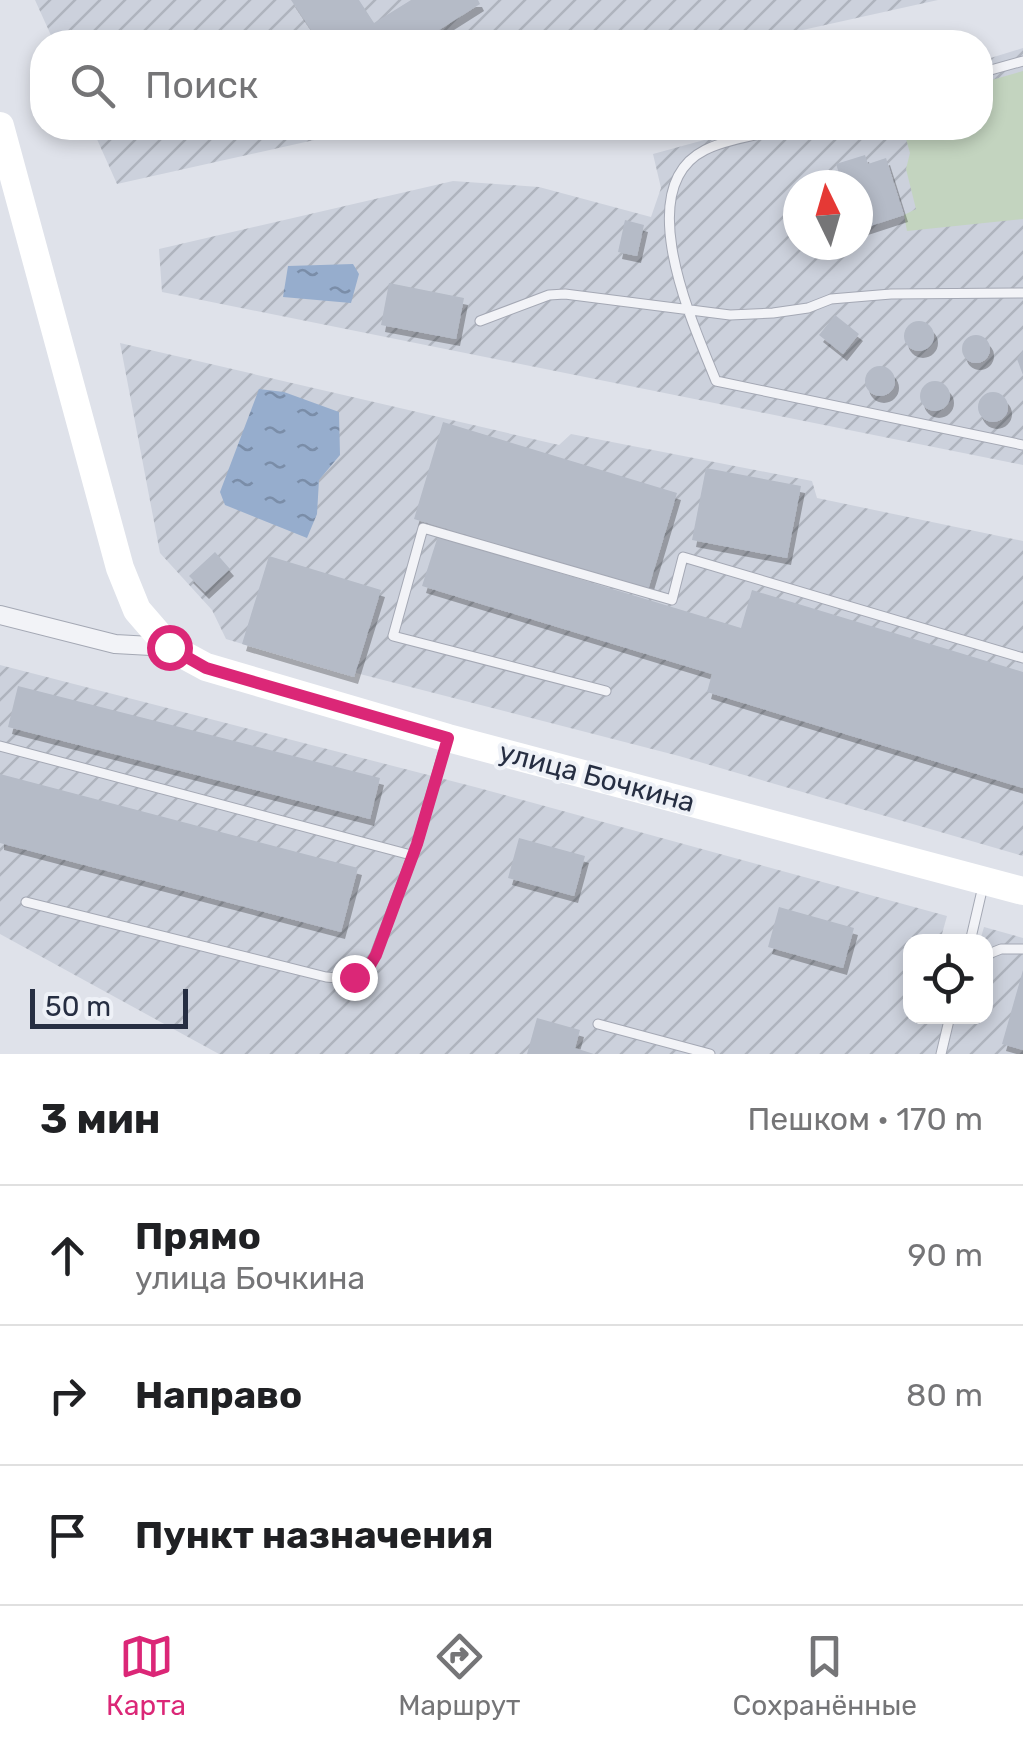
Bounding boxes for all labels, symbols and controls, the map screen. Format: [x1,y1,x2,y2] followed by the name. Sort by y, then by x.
[30,30,993,140] search box
[65,58,120,113] icon: search
[145,62,258,108] text: Поиск
[783,170,873,260] north arrow
[147,625,193,671] route start
[495,735,699,819] street label: улица Бочкина
[903,934,993,1024] map controls
[903,934,993,1024] button: locate
[332,955,378,1001] route end
[30,984,188,1028] scale bar
[45,990,111,1023] text: 50 m
[40,1094,161,1144] text: 3 мин
[748,1100,983,1138] text: Пешком · 170 m
[135,1213,261,1259] text: Прямо
[40,1228,95,1283] icon: ahead
[907,1236,983,1274] text: 90 m
[135,1259,365,1297] text: улица Бочкина
[40,1368,95,1423] icon: right
[135,1372,302,1418] text: Направо
[906,1376,983,1414] text: 80 m
[40,1508,95,1563] icon: arrive
[135,1512,494,1558] text: Пункт назначения
[106,1629,186,1722] tab: Карта
[398,1629,520,1722] tab: Маршрут
[733,1629,917,1722] tab: Сохранённые

